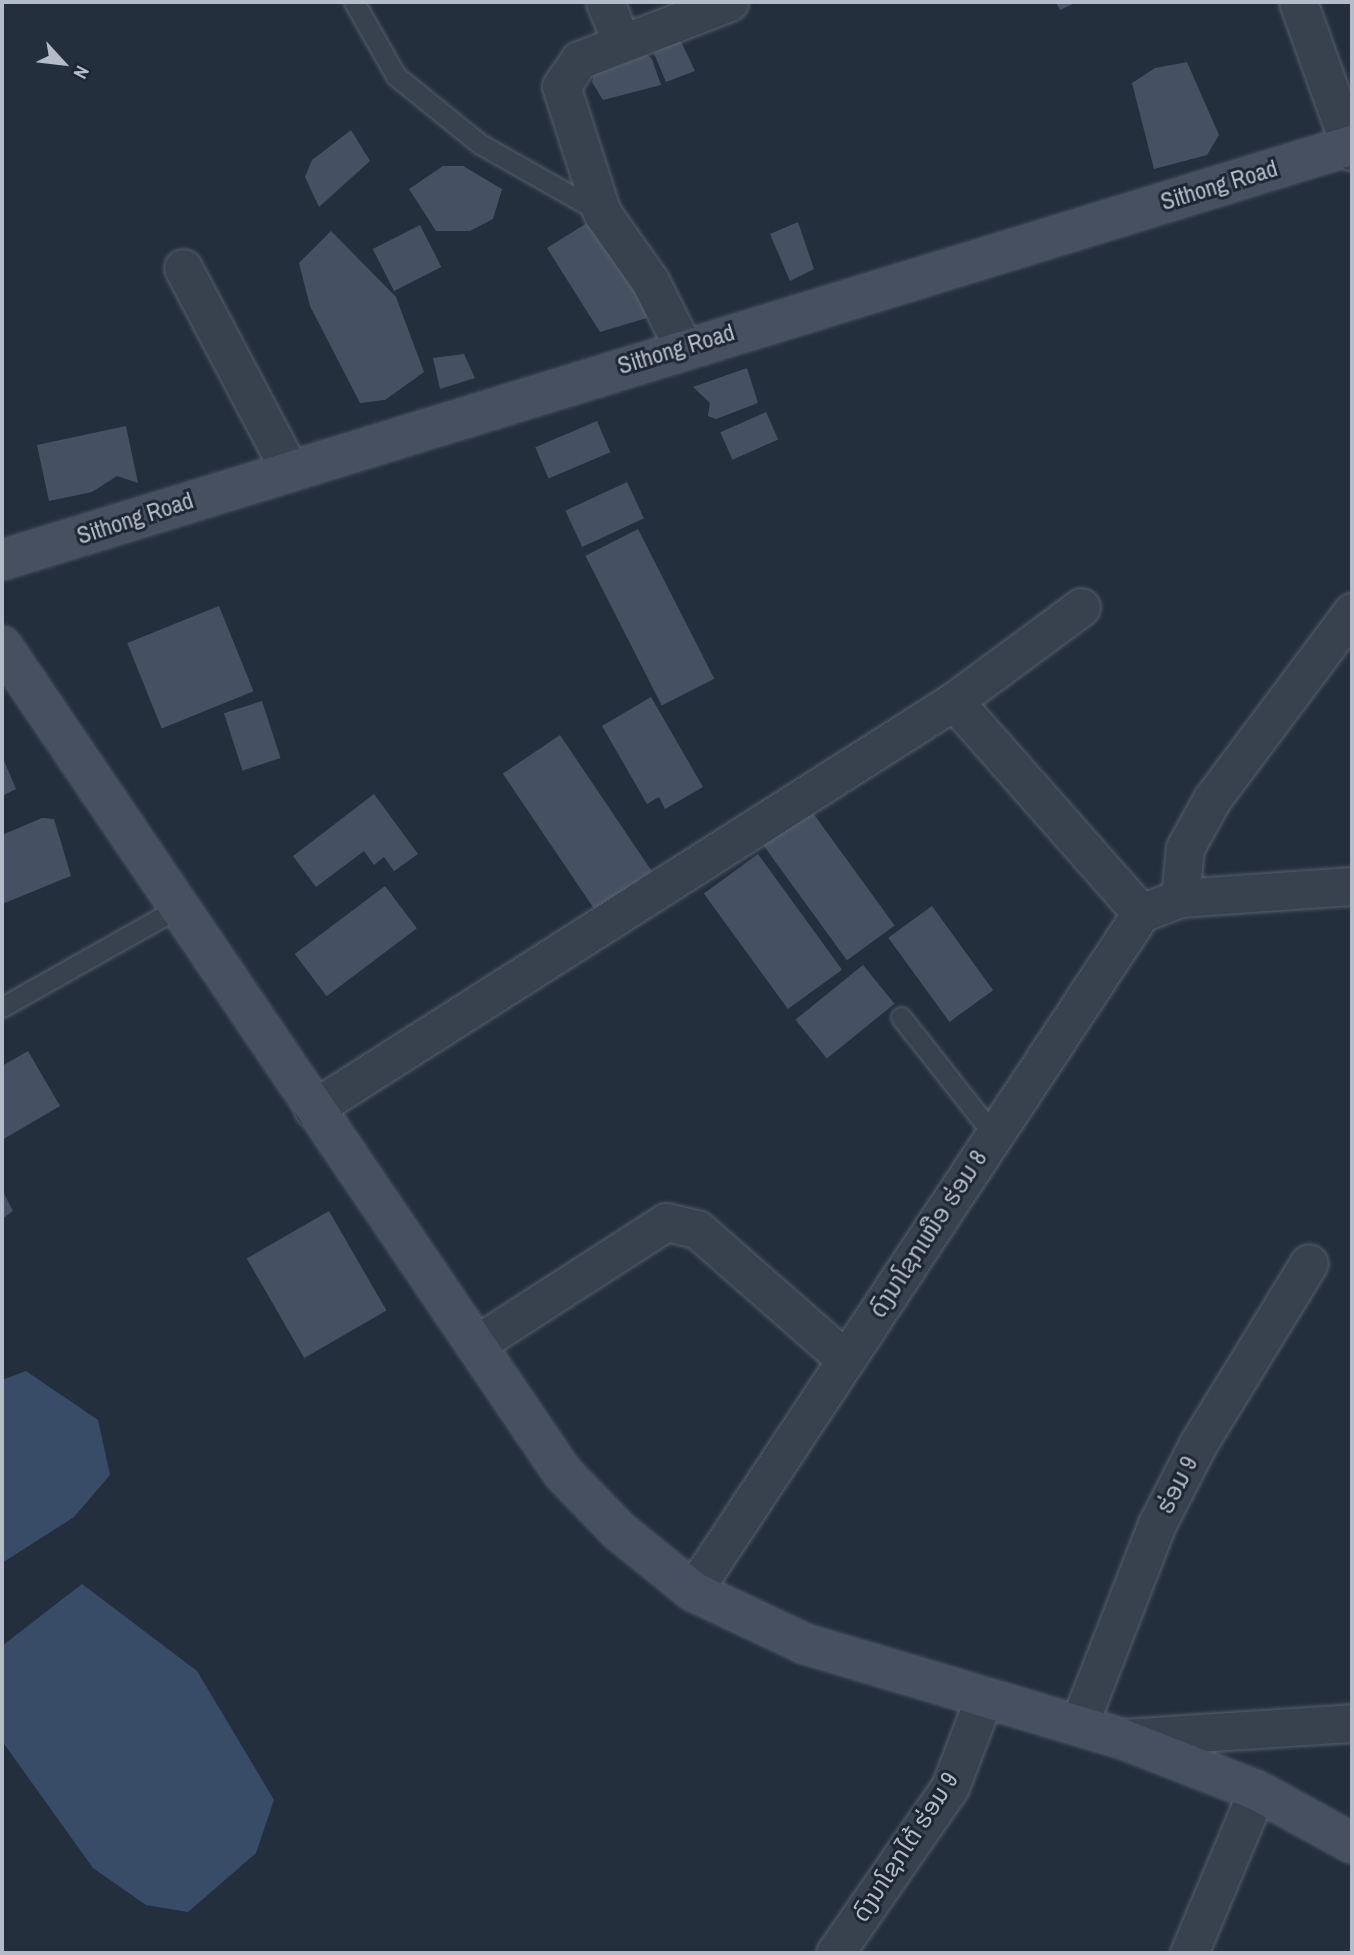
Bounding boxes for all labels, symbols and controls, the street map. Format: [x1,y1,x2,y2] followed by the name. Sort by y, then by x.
[28,28,98,98] north arrow
[68,62,96,83] text: N
[1157,154,1281,216] street label: Sithong Road
[614,318,738,380] street label: Sithong Road
[73,486,197,550] street label: Sithong Road
[863,1145,993,1323] street label: ດົງນາໂຊກເໜືອ ຮ່ອມ 8
[1150,1451,1204,1519] street label: ຮ່ອມ 9
[846,1767,964,1927] street label: ດົງນາໂຊກໄຕ້ ຮ່ອມ 9

